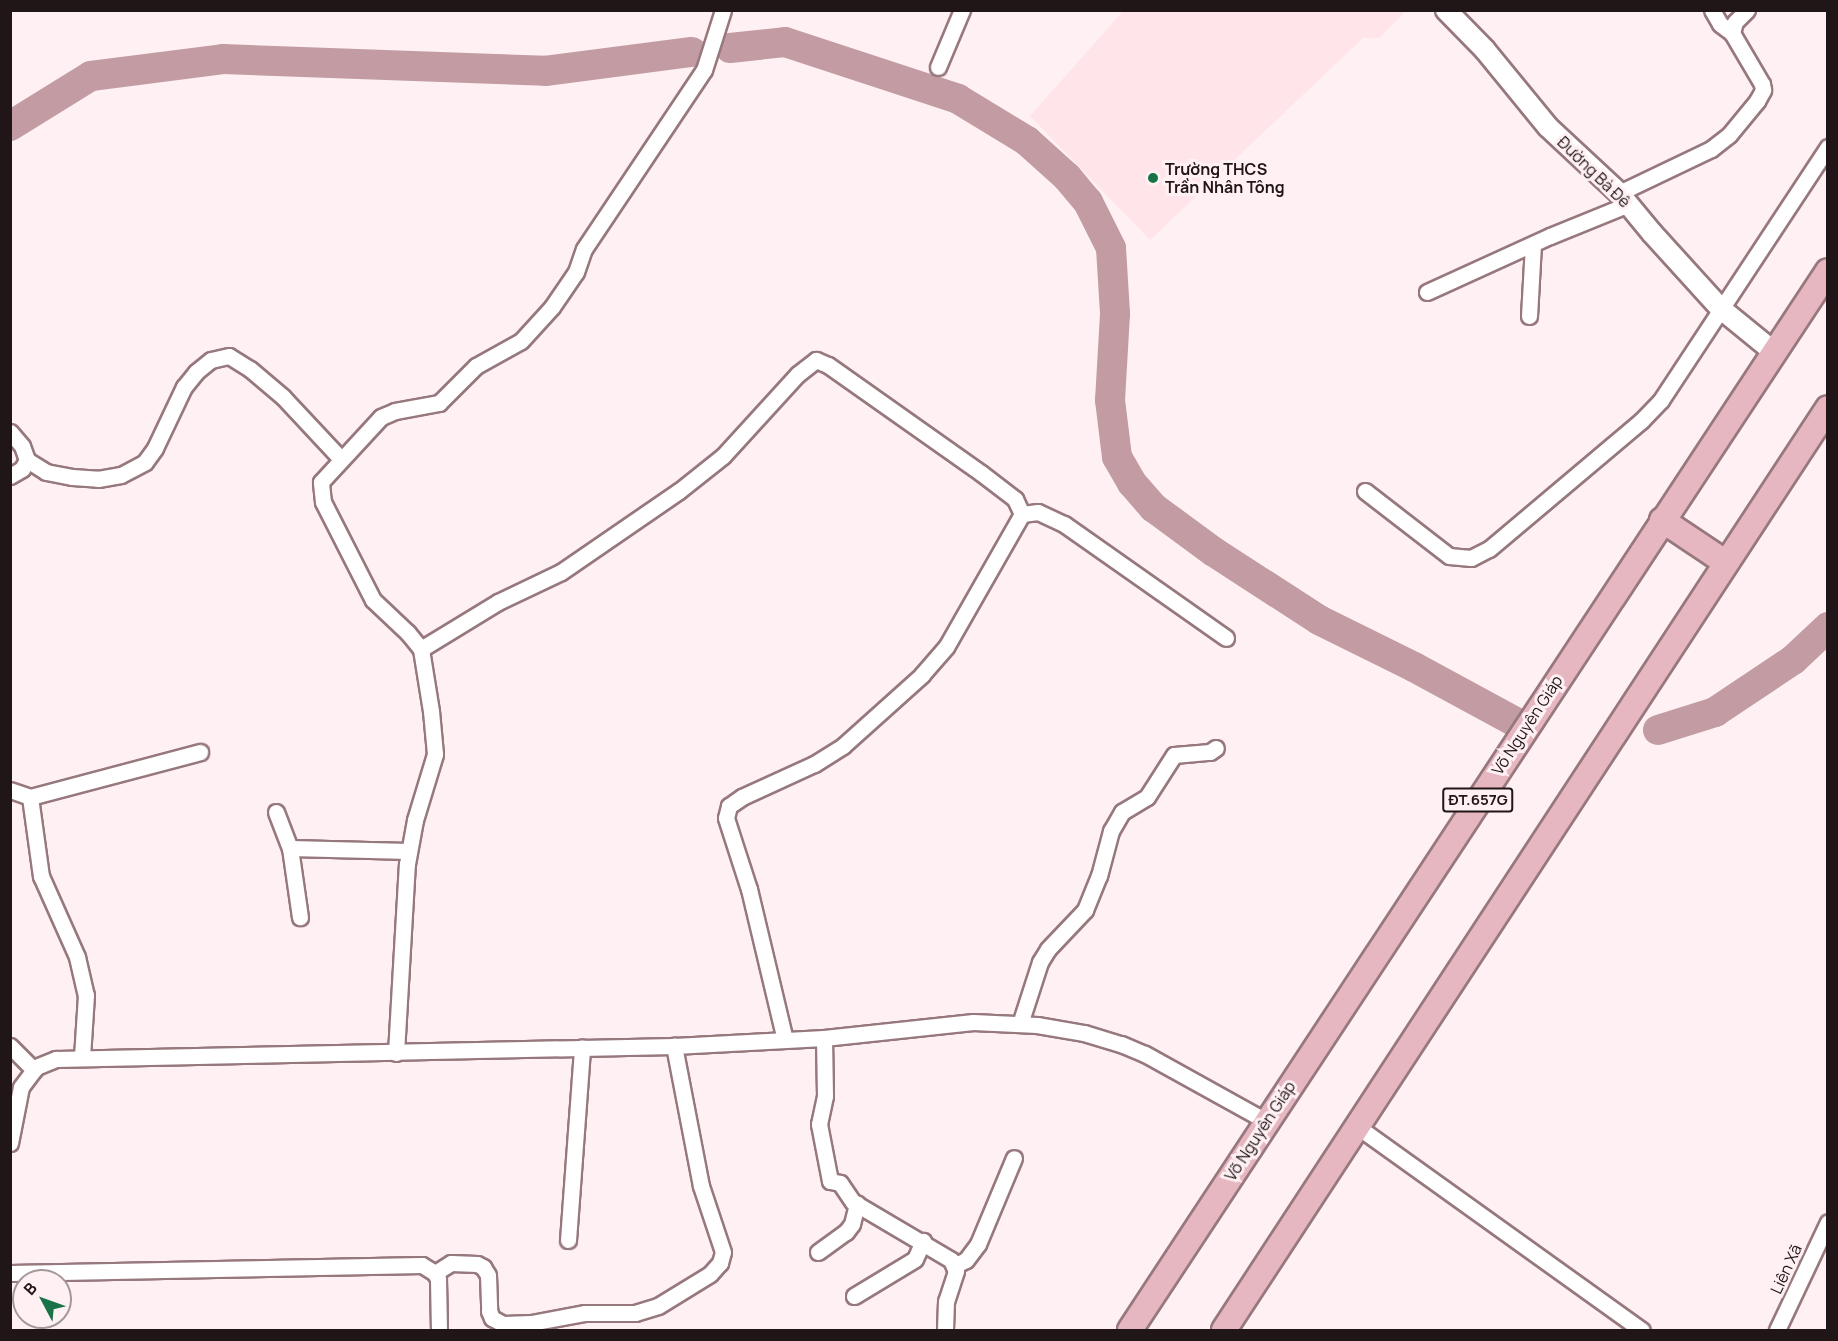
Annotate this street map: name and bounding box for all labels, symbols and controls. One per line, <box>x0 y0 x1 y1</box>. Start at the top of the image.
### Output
street label: Đường Bà Đê <box>1554 132 1634 212</box>
place label: Trường THCS Trần Nhân Tông <box>1165 159 1285 197</box>
marker: Trường THCS Trần Nhân Tông <box>1146 171 1160 185</box>
street label: Võ Nguyên Giáp <box>1488 672 1566 778</box>
road number: ĐT.657G <box>1442 788 1514 812</box>
street label: Võ Nguyên Giáp <box>1221 1078 1299 1184</box>
street label: Liên Xã <box>1766 1241 1806 1297</box>
north arrow <box>12 1269 72 1329</box>
text: B <box>18 1277 42 1300</box>

